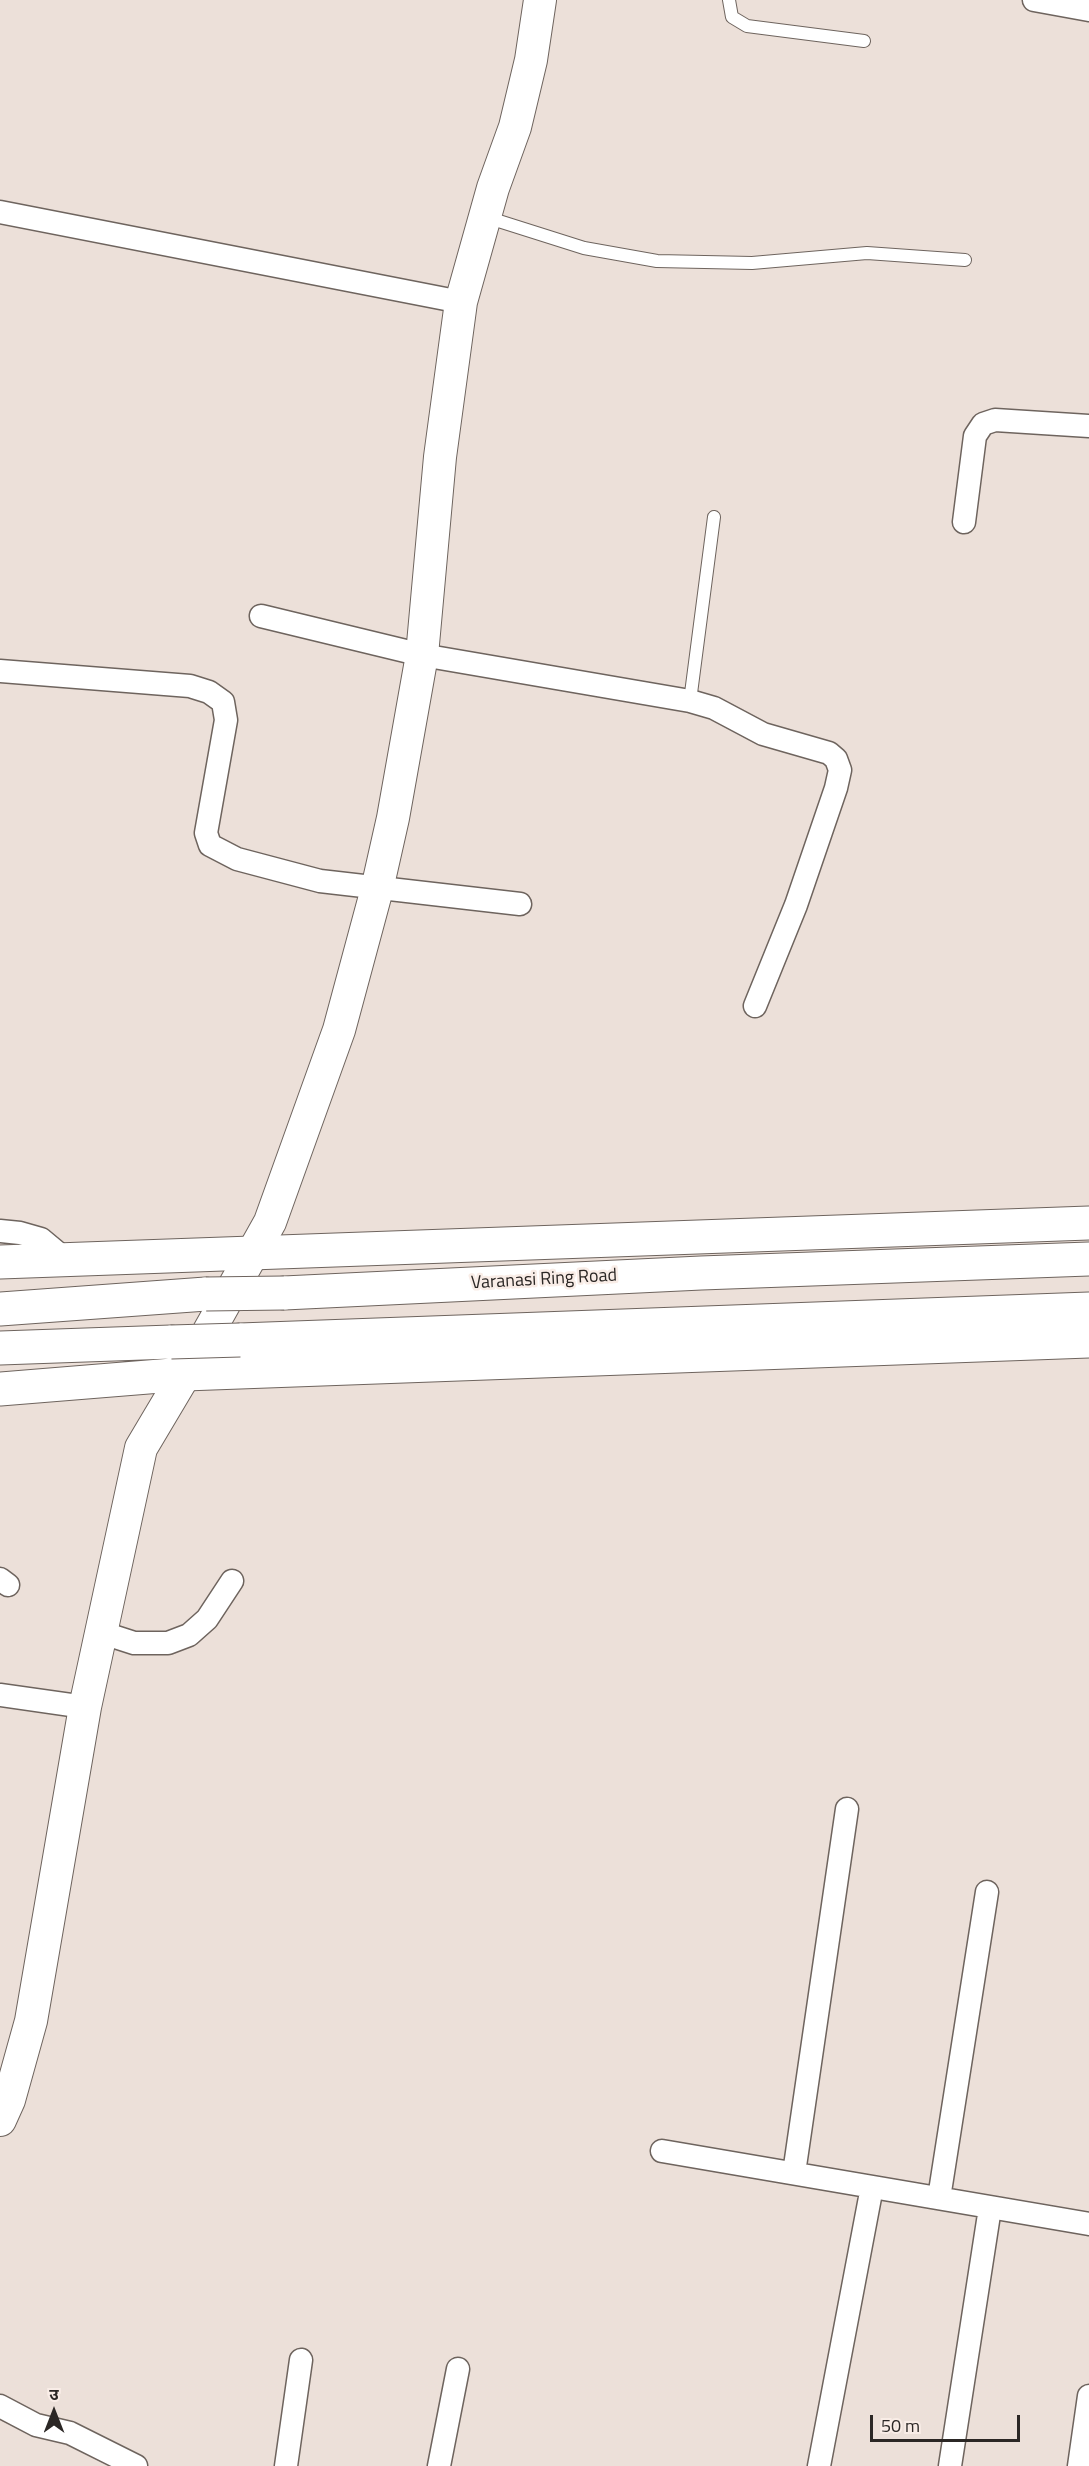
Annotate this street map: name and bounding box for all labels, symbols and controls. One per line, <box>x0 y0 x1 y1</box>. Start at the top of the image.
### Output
street label: Varanasi Ring Road <box>470 1265 618 1295</box>
north arrow <box>24 2382 84 2442</box>
text: उ <box>49 2382 59 2406</box>
scale bar <box>873 2403 1023 2441</box>
text: 50 m <box>881 2412 920 2439</box>

